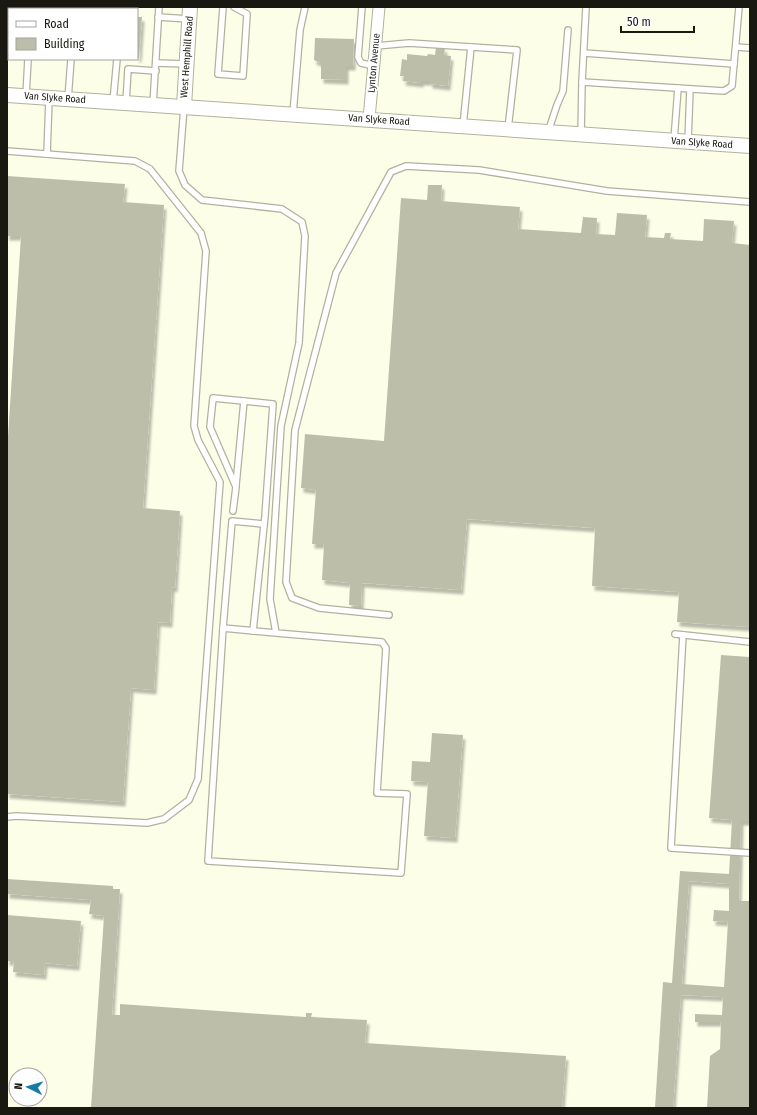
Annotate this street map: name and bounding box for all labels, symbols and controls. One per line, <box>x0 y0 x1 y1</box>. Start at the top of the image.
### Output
legend <box>8 8 138 60</box>
scale bar <box>621 8 694 34</box>
street label: West Hemphill Road <box>178 15 196 99</box>
text: 50 m <box>627 15 651 29</box>
text: Road <box>44 17 69 31</box>
street label: Lynton Avenue <box>365 33 383 93</box>
text: Building <box>44 37 85 51</box>
street label: Van Slyke Road <box>24 90 86 106</box>
street label: Van Slyke Road <box>348 112 410 128</box>
street label: Van Slyke Road <box>671 135 733 151</box>
north arrow <box>8 1067 48 1107</box>
text: N <box>12 1082 25 1090</box>

